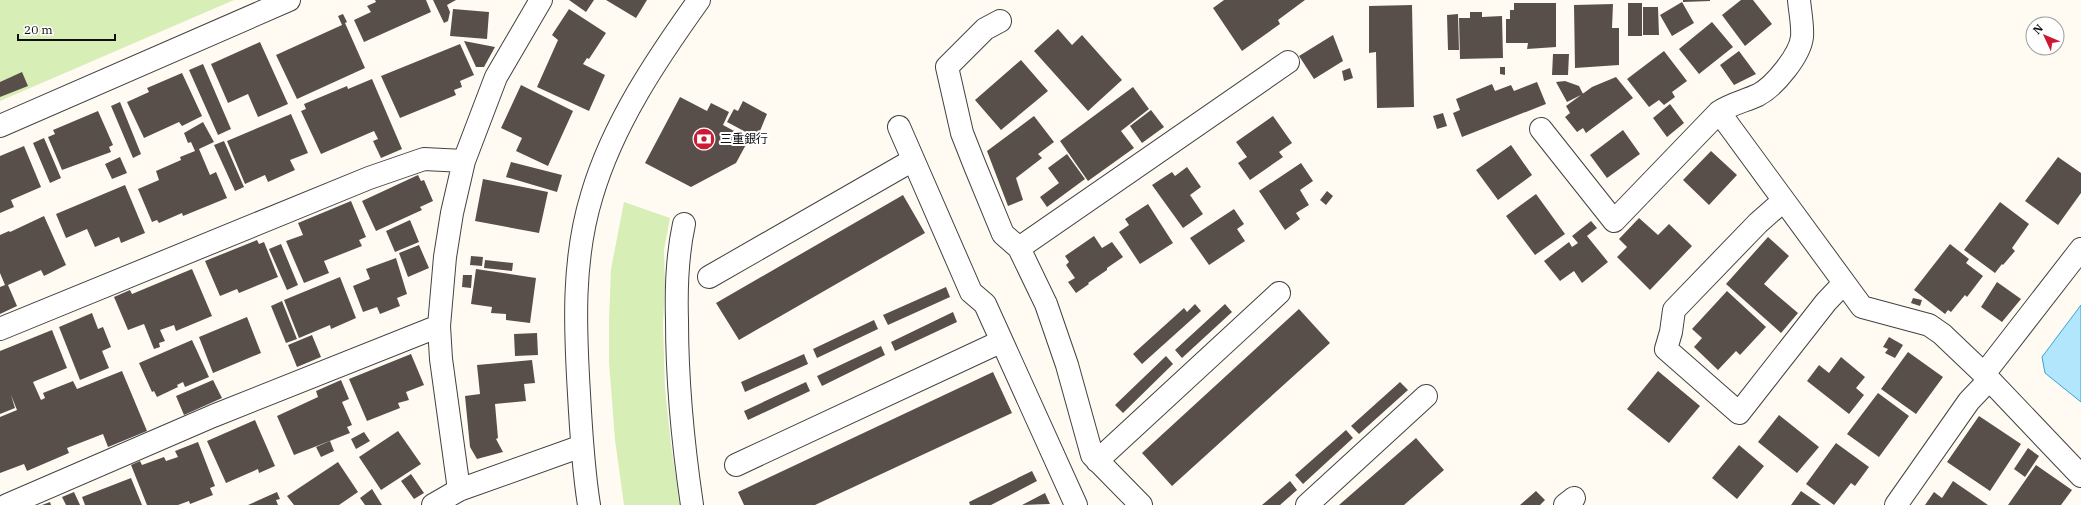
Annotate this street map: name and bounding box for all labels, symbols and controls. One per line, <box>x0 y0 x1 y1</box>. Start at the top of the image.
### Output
scale bar <box>18 16 115 42</box>
north arrow <box>2025 16 2065 56</box>
text: N <box>2030 21 2046 37</box>
text: 20 m <box>24 22 53 37</box>
bank icon: 三重銀行 <box>691 126 717 152</box>
place label: 三重銀行 <box>720 131 768 146</box>

